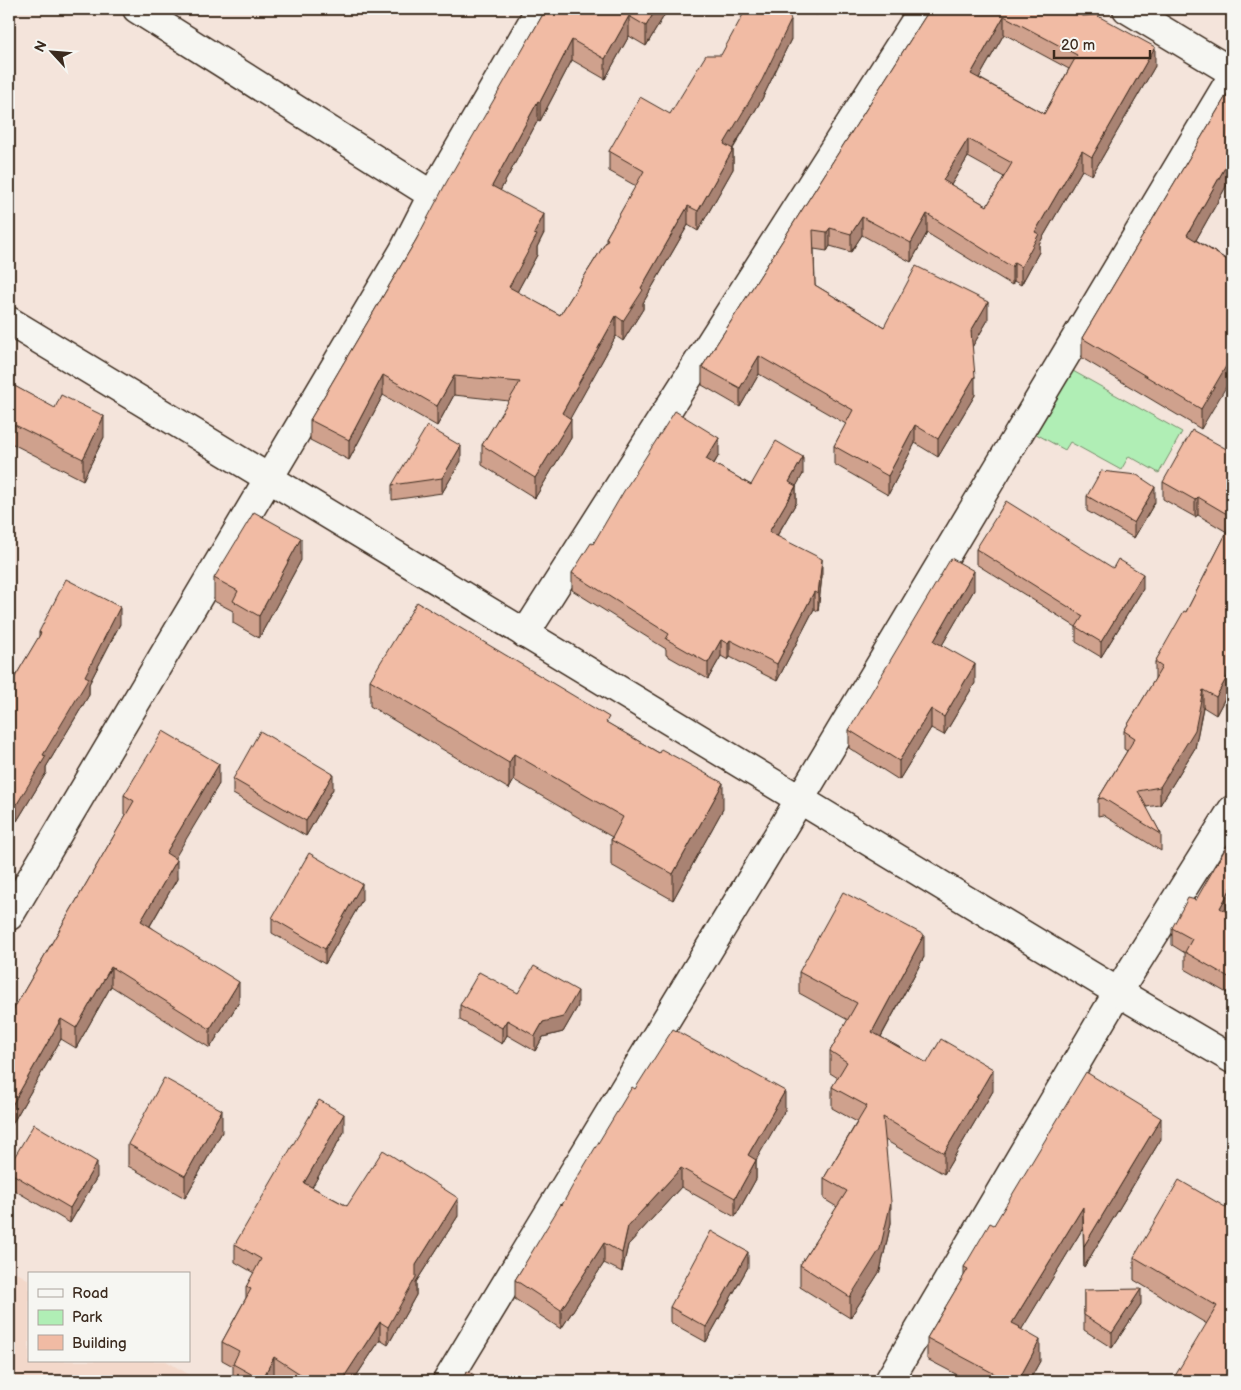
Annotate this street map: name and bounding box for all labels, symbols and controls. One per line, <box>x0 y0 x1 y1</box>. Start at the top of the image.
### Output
north arrow <box>28 28 78 78</box>
scale bar <box>1054 28 1150 60</box>
text: 20 m <box>1061 36 1095 55</box>
text: N <box>31 38 51 55</box>
legend <box>28 1272 190 1362</box>
text: Road <box>72 1284 108 1303</box>
text: Park <box>72 1308 103 1327</box>
text: Building <box>72 1334 127 1353</box>

